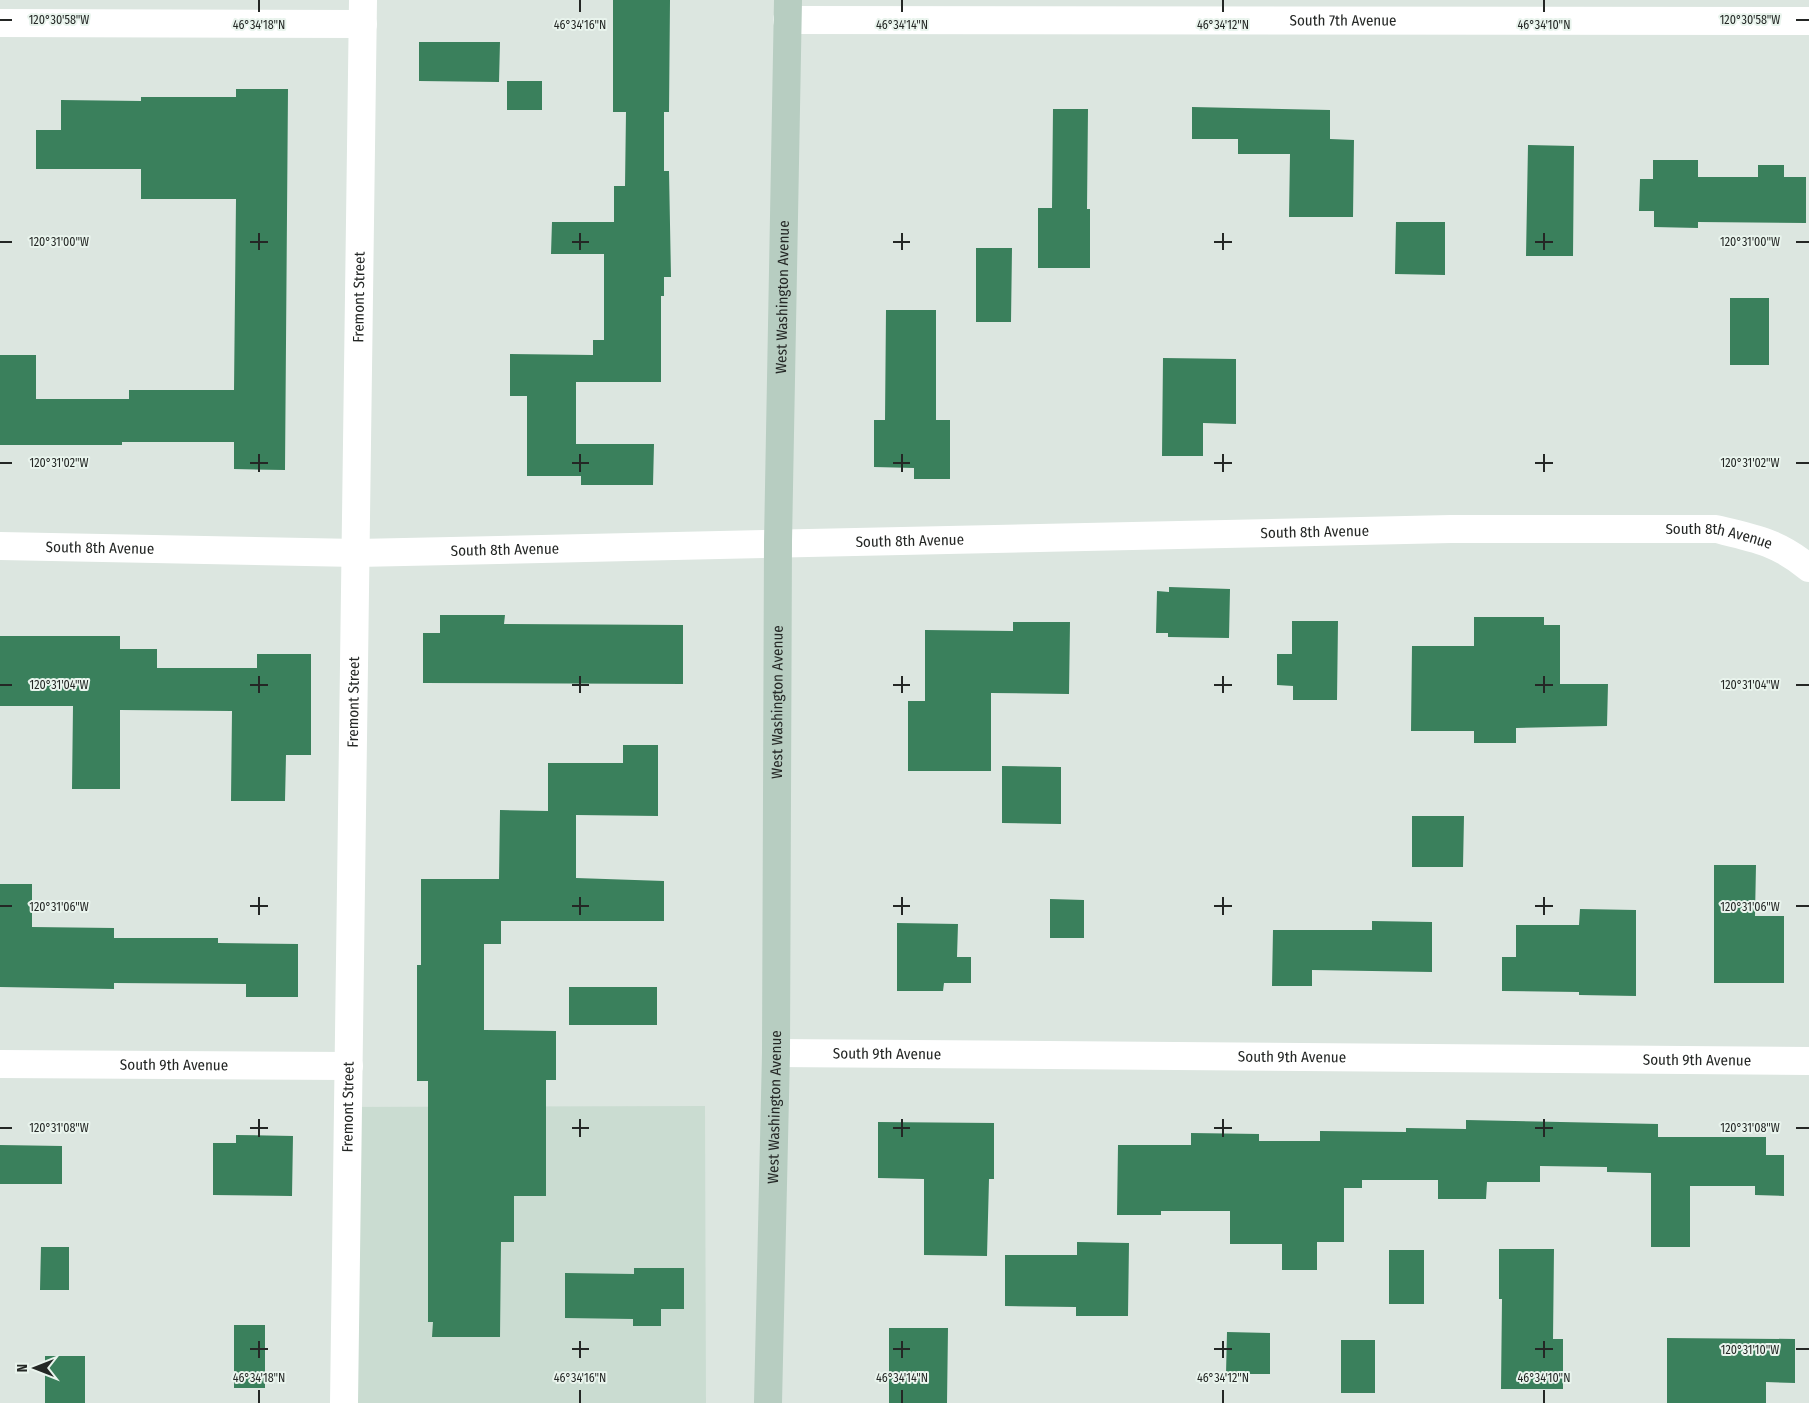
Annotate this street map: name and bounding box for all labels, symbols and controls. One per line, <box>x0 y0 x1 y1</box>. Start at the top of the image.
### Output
street label: South 7th Avenue <box>1289 11 1397 30</box>
text: 120°30'58"W <box>29 13 89 27</box>
text: 120°30'58"W <box>1720 13 1780 27</box>
text: 46°34'18"N <box>233 18 285 32</box>
text: 46°34'16"N <box>554 18 606 32</box>
text: 46°34'14"N <box>876 18 928 32</box>
text: 46°34'12"N <box>1197 18 1249 32</box>
text: 46°34'10"N <box>1518 18 1570 32</box>
street label: West Washington Avenue <box>772 220 793 374</box>
text: 120°31'00"W <box>29 235 89 249</box>
text: 120°31'00"W <box>1720 235 1780 249</box>
street label: Fremont Street <box>349 251 369 343</box>
text: 120°31'02"W <box>30 456 88 470</box>
text: 120°31'02"W <box>1721 456 1779 470</box>
street label: South 8th Avenue <box>1665 520 1775 553</box>
street label: South 8th Avenue <box>1260 522 1369 542</box>
street label: South 8th Avenue <box>855 531 964 551</box>
street label: South 8th Avenue <box>46 538 154 558</box>
street label: South 8th Avenue <box>450 540 559 560</box>
street label: West Washington Avenue <box>768 625 787 779</box>
street label: Fremont Street <box>344 656 363 748</box>
text: 120°31'04"W <box>30 678 88 692</box>
text: 120°31'04"W <box>1721 678 1779 692</box>
text: 120°31'06"W <box>29 900 89 914</box>
text: 120°31'06"W <box>1720 900 1780 914</box>
street label: West Washington Avenue <box>764 1030 785 1184</box>
street label: South 9th Avenue <box>833 1044 941 1063</box>
street label: South 9th Avenue <box>1238 1048 1346 1066</box>
street label: South 9th Avenue <box>1643 1051 1751 1070</box>
street label: South 9th Avenue <box>120 1056 228 1074</box>
street label: Fremont Street <box>338 1061 358 1153</box>
text: 120°31'08"W <box>29 1121 89 1135</box>
text: 120°31'08"W <box>1720 1121 1780 1135</box>
north arrow <box>10 1343 60 1393</box>
text: 120°31'10"W <box>1721 1343 1779 1357</box>
text: N <box>14 1364 31 1372</box>
text: 46°34'18"N <box>233 1371 285 1385</box>
text: 46°34'16"N <box>554 1371 606 1385</box>
text: 46°34'14"N <box>876 1371 928 1385</box>
text: 46°34'12"N <box>1197 1371 1249 1385</box>
text: 46°34'10"N <box>1518 1371 1570 1385</box>

